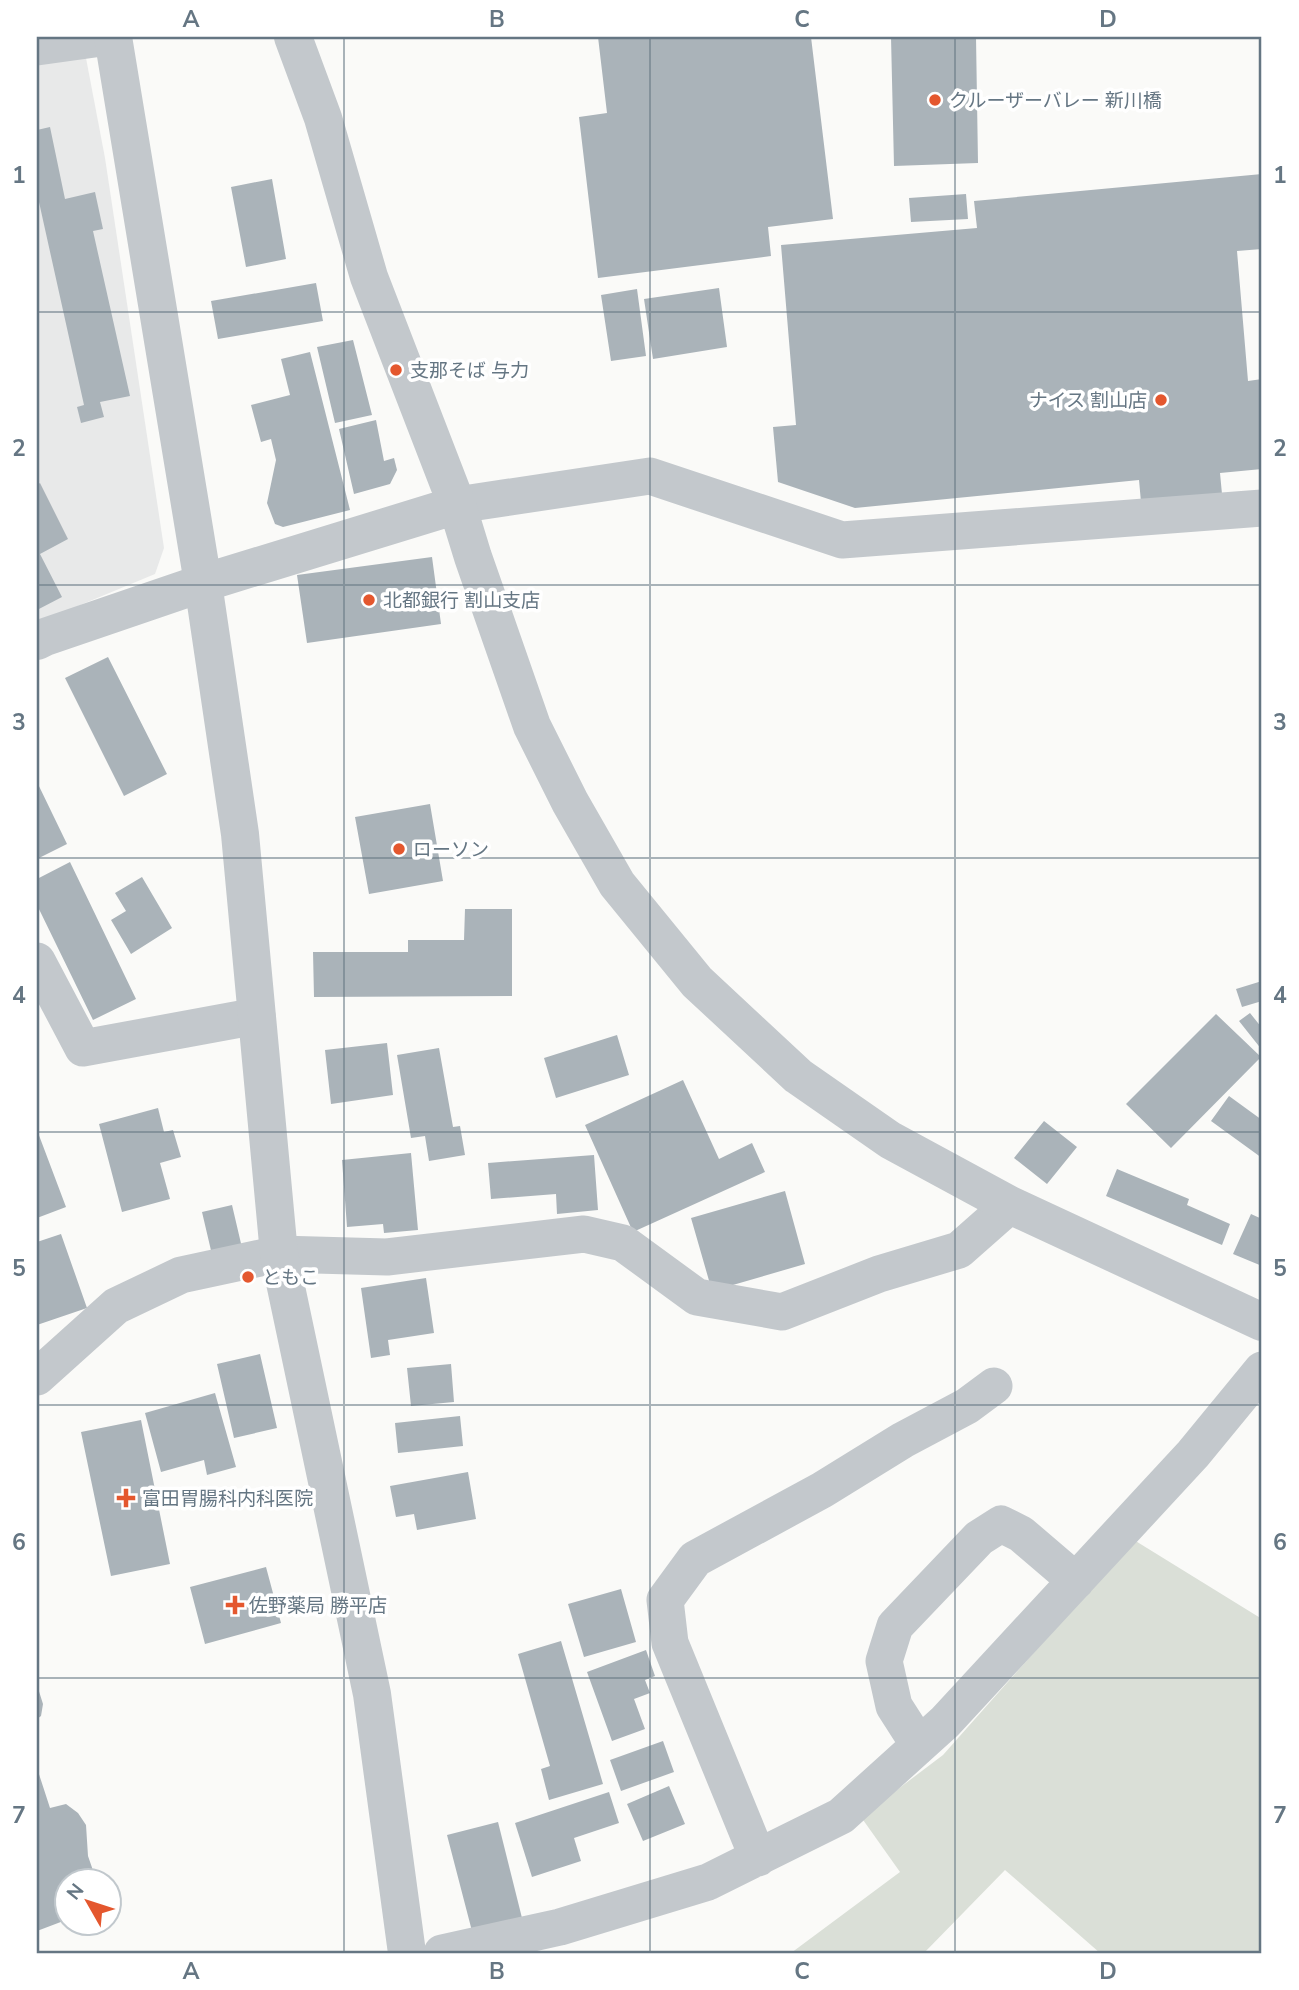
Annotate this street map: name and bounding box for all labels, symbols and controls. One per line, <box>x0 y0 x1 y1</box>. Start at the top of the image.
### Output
text: A <box>182 4 200 35</box>
text: B <box>489 4 505 35</box>
text: C <box>794 4 810 35</box>
text: D <box>1099 4 1117 35</box>
place label: クルーザーバレー 新川橋 <box>949 88 1162 114</box>
marker: クルーザーバレー 新川橋 <box>927 92 943 108</box>
text: 1 <box>12 160 26 191</box>
text: 1 <box>1273 160 1287 191</box>
place label: 支那そば 与力 <box>410 358 529 384</box>
marker: 支那そば 与力 <box>388 362 404 378</box>
place label: ナイス 割山店 <box>1029 388 1147 414</box>
marker: ナイス 割山店 <box>1153 392 1169 408</box>
text: 2 <box>12 433 26 464</box>
text: 2 <box>1273 433 1287 464</box>
place label: 北都銀行 割山支店 <box>383 588 540 614</box>
marker: 北都銀行 割山支店 <box>361 592 377 608</box>
text: 3 <box>12 707 26 738</box>
text: 3 <box>1273 707 1287 738</box>
place label: ローソン <box>413 837 489 863</box>
marker: ローソン <box>391 841 407 857</box>
text: 4 <box>12 980 26 1011</box>
text: 4 <box>1273 980 1287 1011</box>
text: 5 <box>12 1253 26 1284</box>
text: 5 <box>1273 1253 1287 1284</box>
place label: ともこ <box>262 1265 319 1291</box>
marker: ともこ <box>240 1269 256 1285</box>
place label: 富田胃腸科内科医院 <box>142 1486 313 1512</box>
marker: 富田胃腸科内科医院 <box>116 1488 136 1508</box>
text: 6 <box>12 1527 26 1558</box>
text: 6 <box>1273 1527 1287 1558</box>
place label: 佐野薬局 勝平店 <box>249 1593 387 1619</box>
marker: 佐野薬局 勝平店 <box>227 1597 243 1613</box>
text: 7 <box>12 1800 26 1831</box>
text: 7 <box>1273 1800 1287 1831</box>
north arrow <box>52 1868 122 1938</box>
text: N <box>61 1878 90 1906</box>
text: A <box>182 1956 200 1987</box>
text: B <box>489 1956 505 1987</box>
text: C <box>794 1956 810 1987</box>
text: D <box>1099 1956 1117 1987</box>

